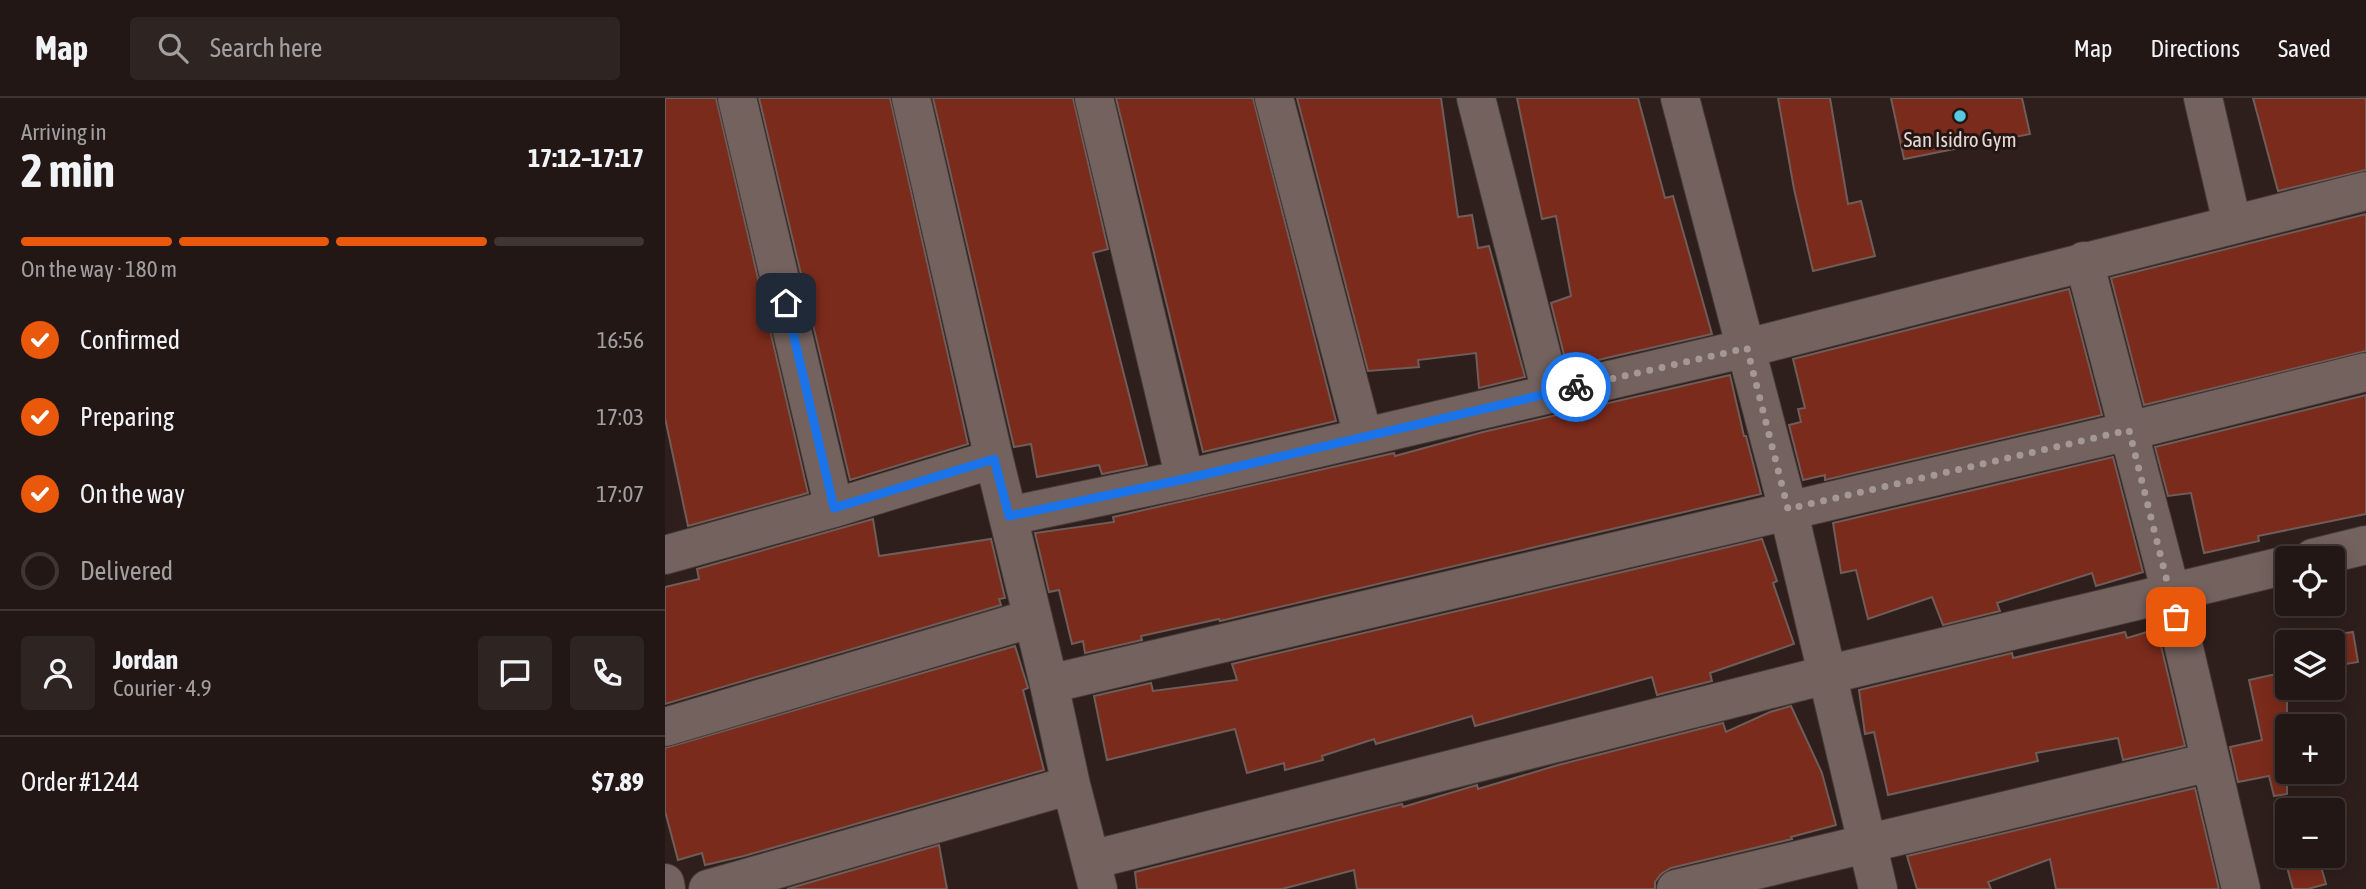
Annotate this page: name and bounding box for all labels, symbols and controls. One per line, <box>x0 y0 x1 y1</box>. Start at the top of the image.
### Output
search box <box>130 17 620 80</box>
text: Map <box>35 29 88 67</box>
icon: search <box>154 29 192 67</box>
text: Search here <box>210 33 322 63</box>
text: Map <box>2074 35 2112 62</box>
text: Directions <box>2150 35 2240 62</box>
text: Saved <box>2278 35 2331 62</box>
marker: San Isidro Gym <box>1952 108 1968 124</box>
text: Arriving in <box>21 119 107 145</box>
place label: San Isidro Gym <box>1903 127 2017 151</box>
text: 17:12–17:17 <box>528 143 644 173</box>
text: 2 min <box>21 144 115 197</box>
text: On the way · 180 m <box>21 256 177 282</box>
pin <box>756 273 816 333</box>
icon: home <box>767 284 805 322</box>
icon: check <box>21 321 59 359</box>
text: Confirmed <box>80 325 180 355</box>
text: 16:56 <box>597 327 644 353</box>
courier <box>1541 352 1611 422</box>
icon: bike <box>1557 368 1595 406</box>
icon: check <box>21 398 59 436</box>
text: Preparing <box>80 402 174 432</box>
text: 17:03 <box>596 404 644 430</box>
icon: check <box>21 475 59 513</box>
text: On the way <box>80 479 185 509</box>
text: 17:07 <box>596 481 644 507</box>
map controls <box>2275 546 2345 868</box>
button: locate <box>2275 546 2345 616</box>
text: Delivered <box>80 556 173 586</box>
pin <box>2146 587 2206 647</box>
icon: bag <box>2157 598 2195 636</box>
button: layers <box>2275 630 2345 700</box>
button: person <box>21 636 95 710</box>
button: chat <box>478 636 552 710</box>
button: phone <box>570 636 644 710</box>
text: Jordan <box>113 645 178 675</box>
text: Courier · 4.9 <box>113 675 212 701</box>
button: + <box>2275 714 2345 784</box>
text: Order #1244 <box>21 767 140 797</box>
text: $7.89 <box>592 767 644 797</box>
button: − <box>2275 798 2345 868</box>

